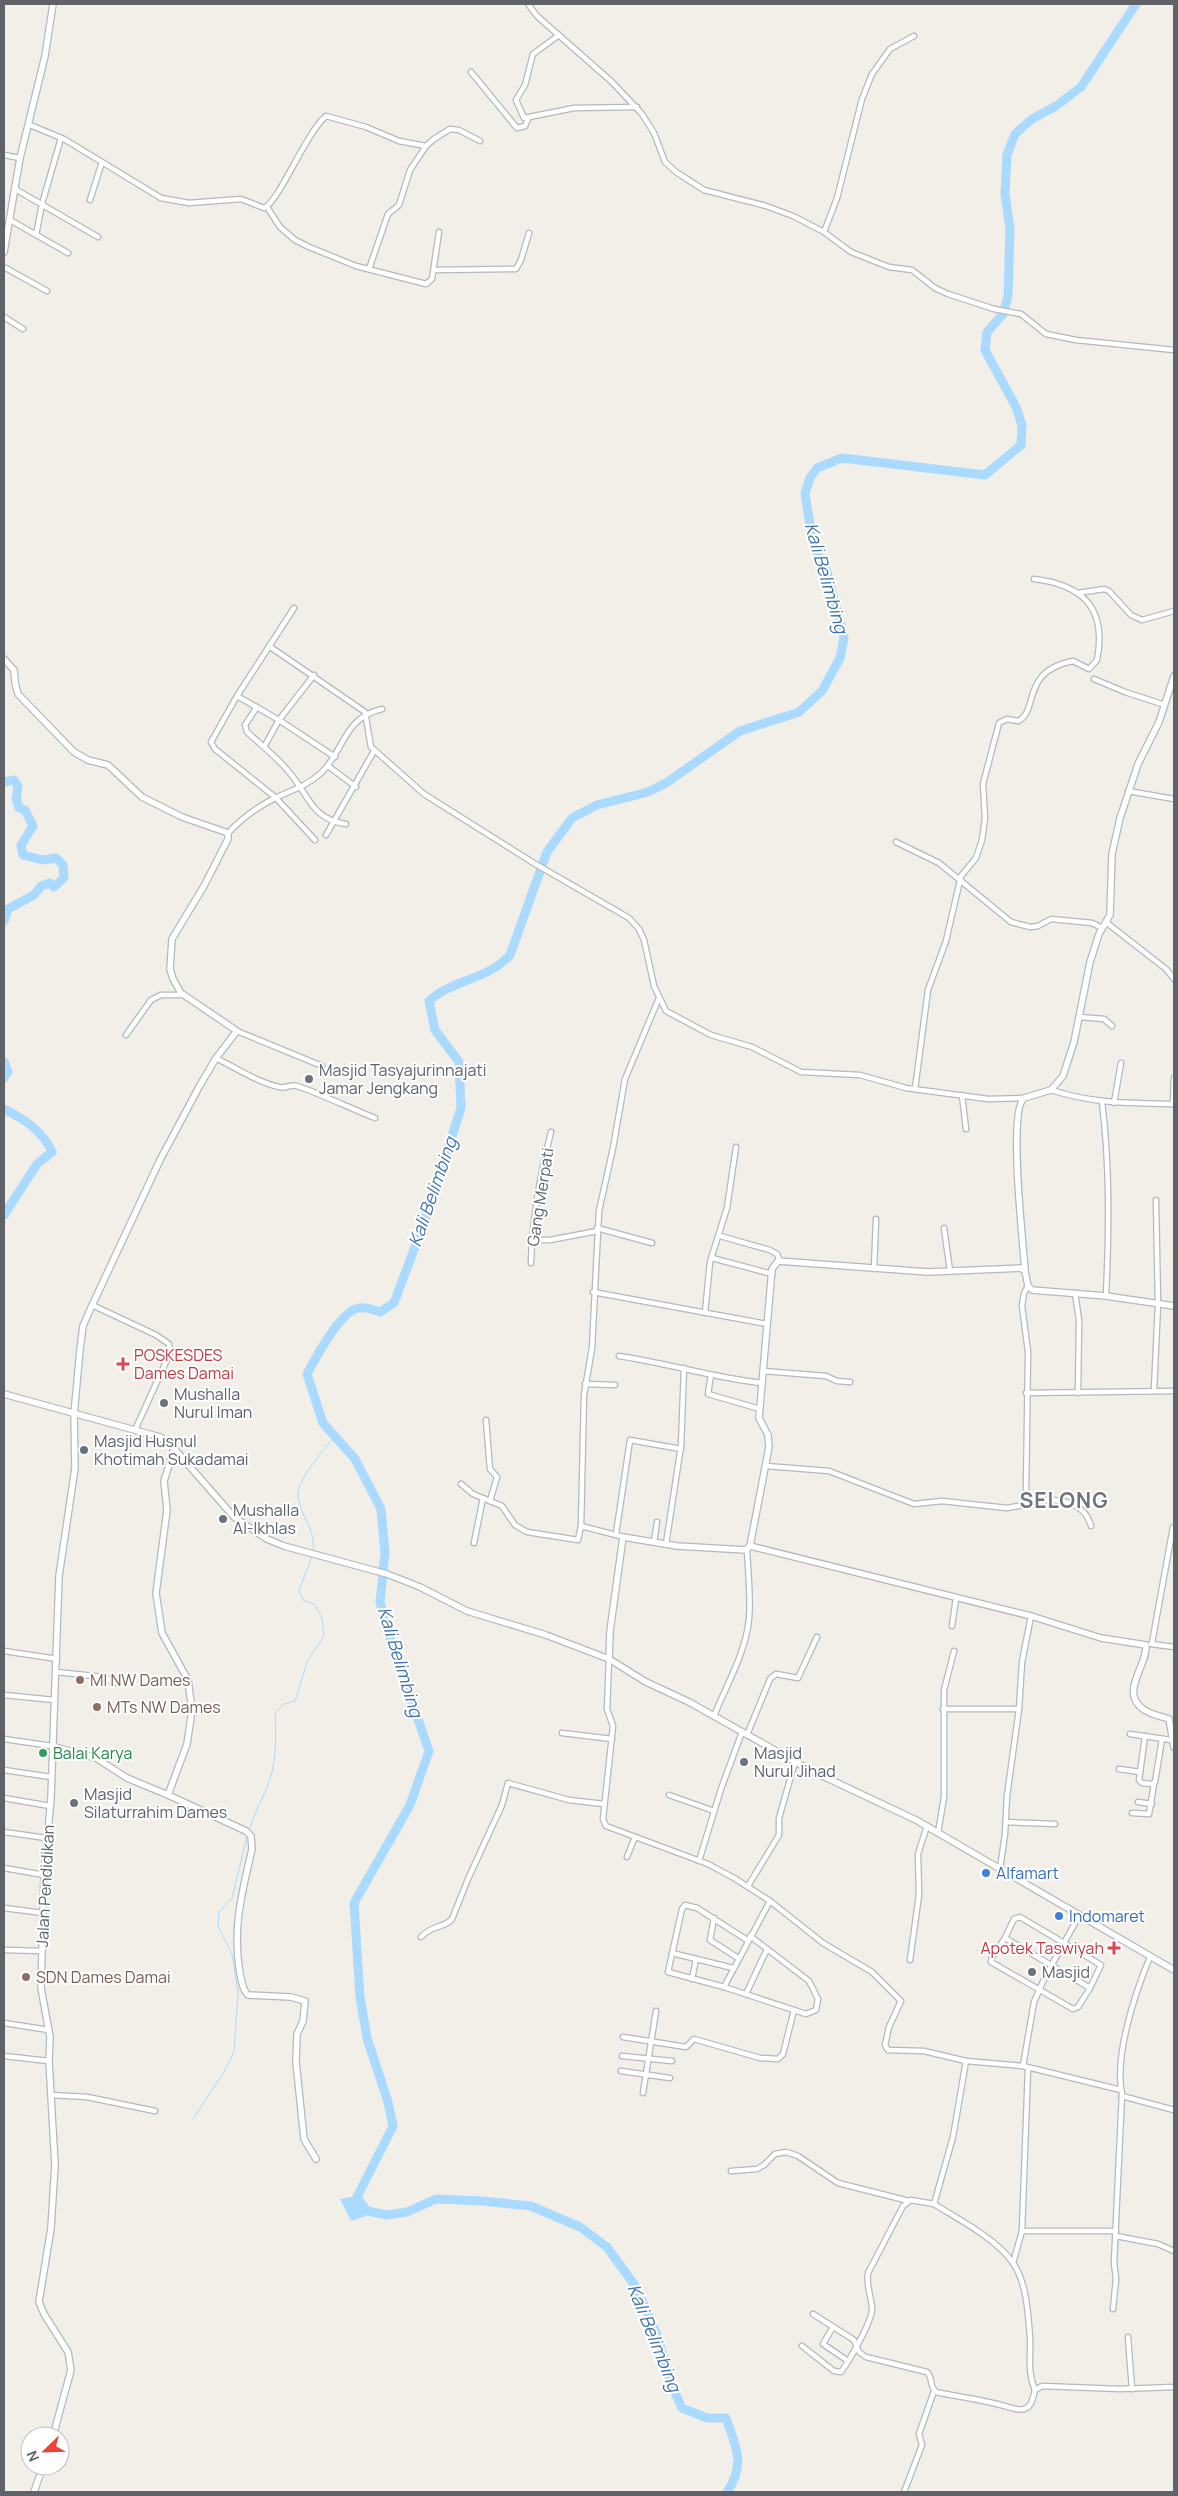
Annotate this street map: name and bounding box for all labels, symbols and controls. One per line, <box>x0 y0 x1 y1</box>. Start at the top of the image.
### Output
water label: Kali Belimbing <box>800 520 855 637</box>
place label: Masjid Tasyajurinnajati Jamar Jengkang <box>319 1059 487 1099</box>
marker: Masjid Tasyajurinnajati Jamar Jengkang <box>303 1073 315 1085</box>
water label: Kali Belimbing <box>402 1133 462 1250</box>
street label: Gang Merpati <box>521 1146 559 1248</box>
place label: POSKESDES Dames Damai <box>134 1344 234 1384</box>
marker: POSKESDES Dames Damai <box>116 1357 130 1371</box>
place label: Mushalla Nurul Iman <box>174 1383 252 1423</box>
marker: Mushalla Nurul Iman <box>158 1397 170 1409</box>
place label: Masjid Husnul Khotimah Sukadamai <box>94 1430 249 1470</box>
marker: Masjid Husnul Khotimah Sukadamai <box>78 1444 90 1456</box>
district label: SELONG <box>1019 1486 1109 1514</box>
place label: Mushalla Al-Ikhlas <box>233 1499 299 1539</box>
marker: Mushalla Al-Ikhlas <box>217 1513 229 1525</box>
water label: Kali Belimbing <box>373 1604 430 1721</box>
place label: MI NW Dames <box>90 1669 190 1691</box>
marker: MI NW Dames <box>74 1674 86 1686</box>
place label: MTs NW Dames <box>107 1696 221 1718</box>
marker: MTs NW Dames <box>91 1701 103 1713</box>
place label: Balai Karya <box>53 1742 132 1764</box>
place label: Masjid Nurul Jihad <box>754 1742 836 1782</box>
marker: Balai Karya <box>37 1747 49 1759</box>
marker: Masjid Nurul Jihad <box>738 1756 750 1768</box>
place label: Masjid Silaturrahim Dames <box>84 1783 227 1823</box>
marker: Masjid Silaturrahim Dames <box>68 1797 80 1809</box>
street label: Jalan Pendidikan <box>31 1824 59 1948</box>
place label: Alfamart <box>996 1862 1059 1884</box>
marker: Alfamart <box>980 1867 992 1879</box>
place label: Indomaret <box>1069 1905 1145 1927</box>
marker: Indomaret <box>1053 1910 1065 1922</box>
place label: Apotek Taswiyah <box>980 1937 1104 1959</box>
marker: Apotek Taswiyah <box>1108 1942 1120 1954</box>
place label: Masjid <box>1042 1961 1090 1983</box>
place label: SDN Dames Damai <box>36 1966 171 1988</box>
marker: Masjid <box>1026 1966 1038 1978</box>
marker: SDN Dames Damai <box>20 1971 32 1983</box>
water label: Kali Belimbing <box>622 2280 688 2396</box>
north arrow <box>20 2426 70 2476</box>
text: N <box>22 2448 43 2465</box>

